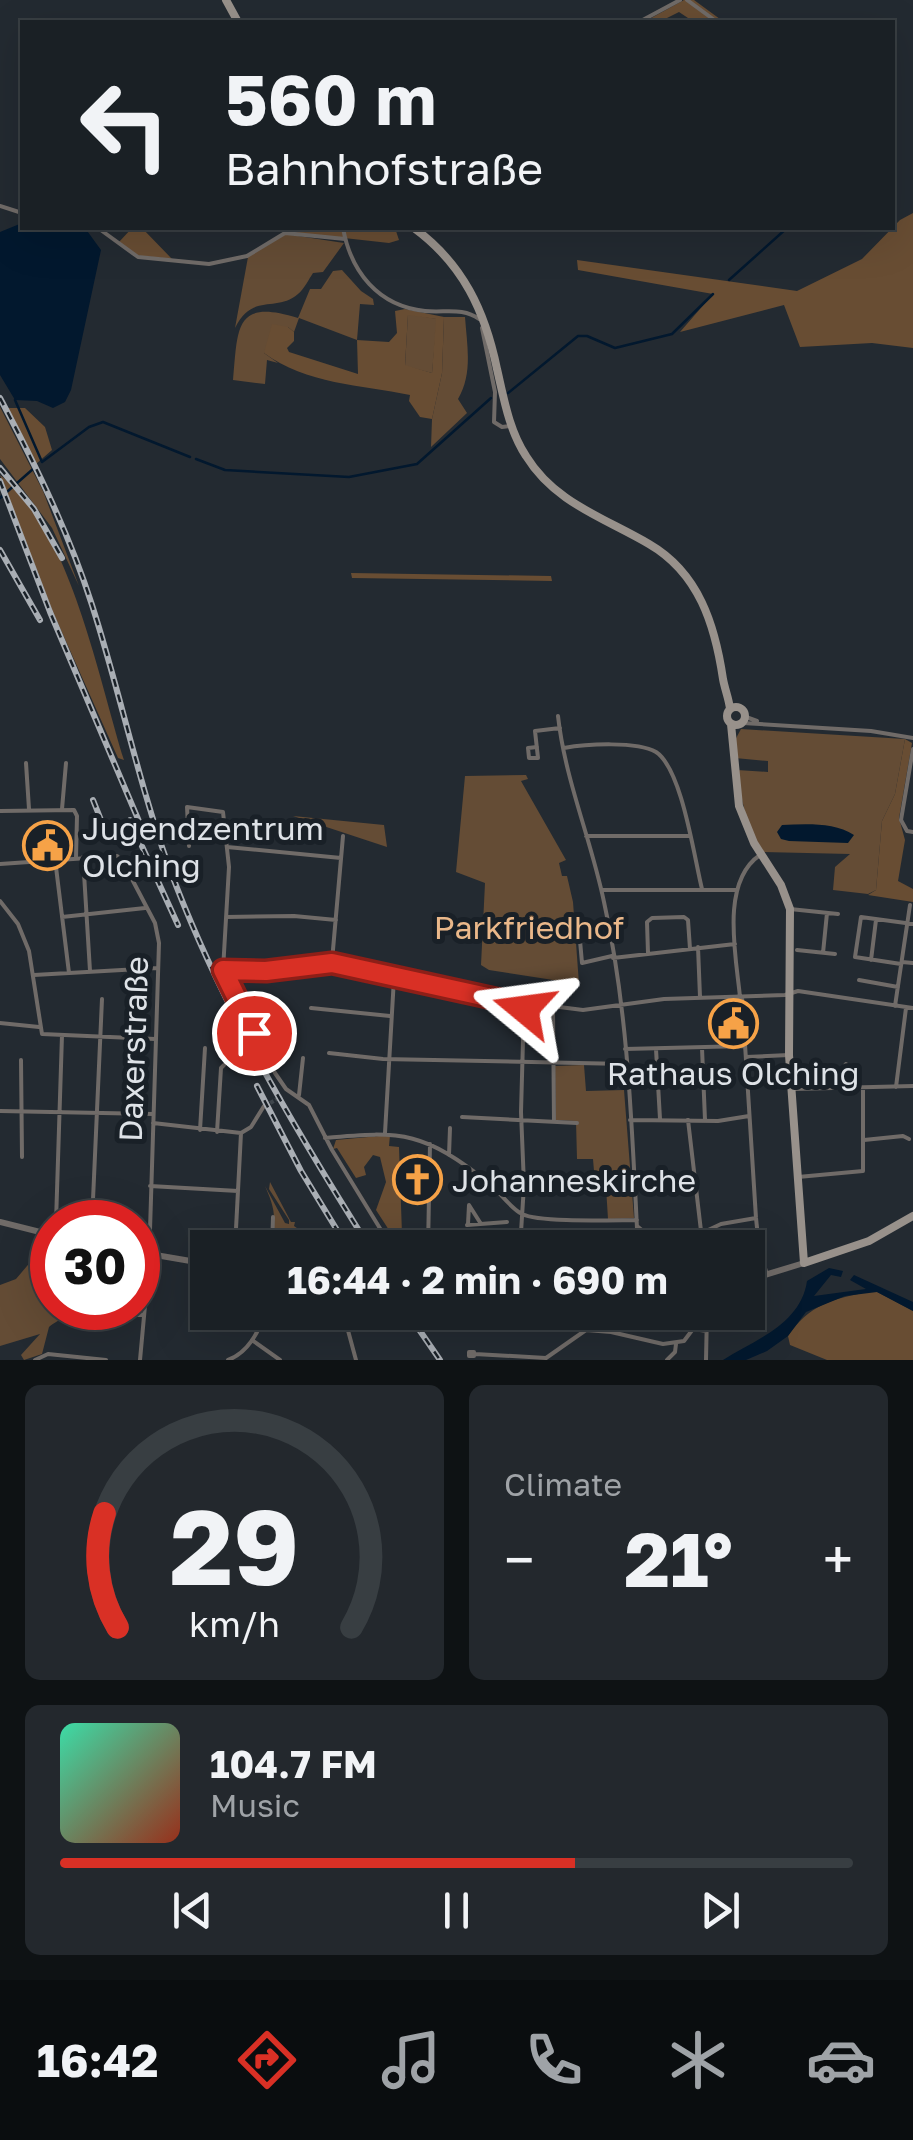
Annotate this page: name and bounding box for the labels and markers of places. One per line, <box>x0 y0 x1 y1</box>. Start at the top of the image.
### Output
place label: Jugendzentrum Olching <box>82 809 324 884</box>
public building icon: Jugendzentrum Olching <box>21 820 73 872</box>
pin <box>212 991 297 1076</box>
public building icon: Rathaus Olching <box>707 997 759 1049</box>
place label: Rathaus Olching <box>607 1054 859 1092</box>
church icon: Johanneskirche <box>391 1154 443 1206</box>
place label: Johanneskirche <box>452 1161 696 1199</box>

